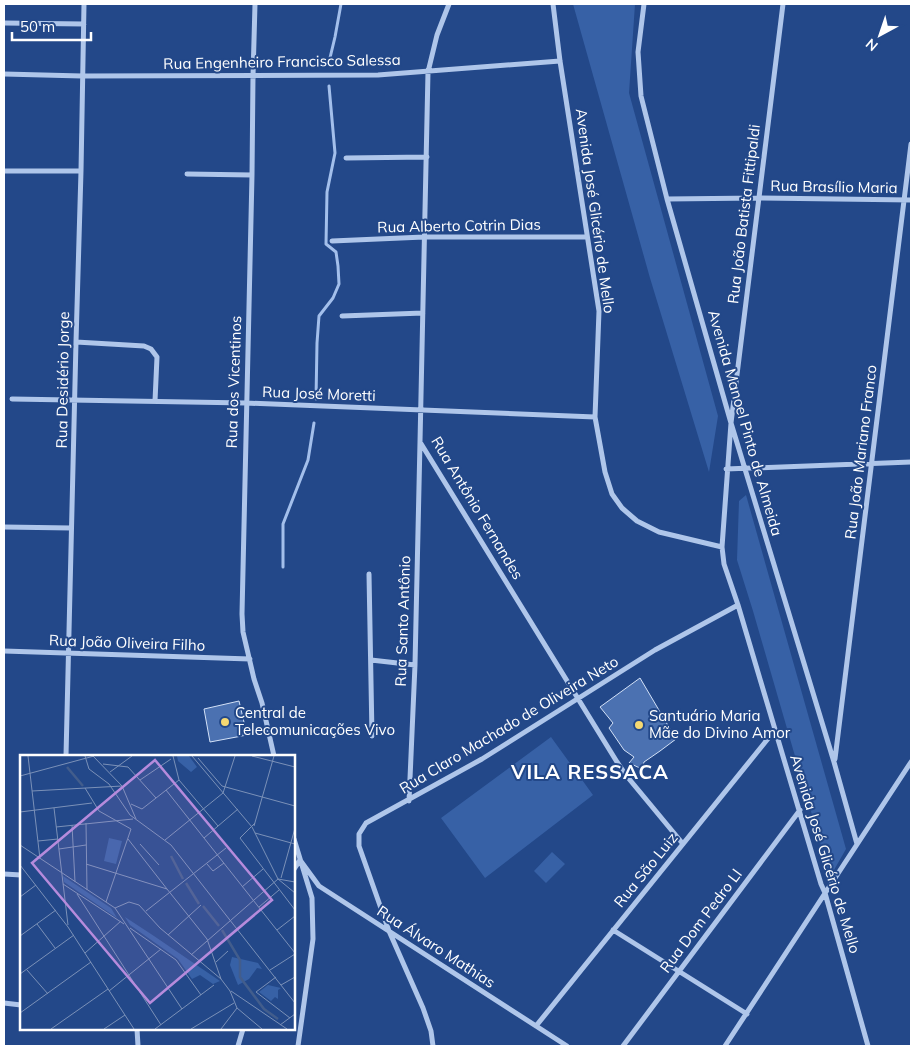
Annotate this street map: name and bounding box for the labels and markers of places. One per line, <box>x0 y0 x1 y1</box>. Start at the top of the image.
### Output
place label: Central de Telecomunicações Vivo <box>235 703 395 739</box>
place label: Santuário Maria Mãe do Divino Amor <box>649 706 791 742</box>
marker: Central de Telecomunicações Vivo <box>219 716 231 728</box>
marker: Santuário Maria Mãe do Divino Amor <box>633 719 645 731</box>

